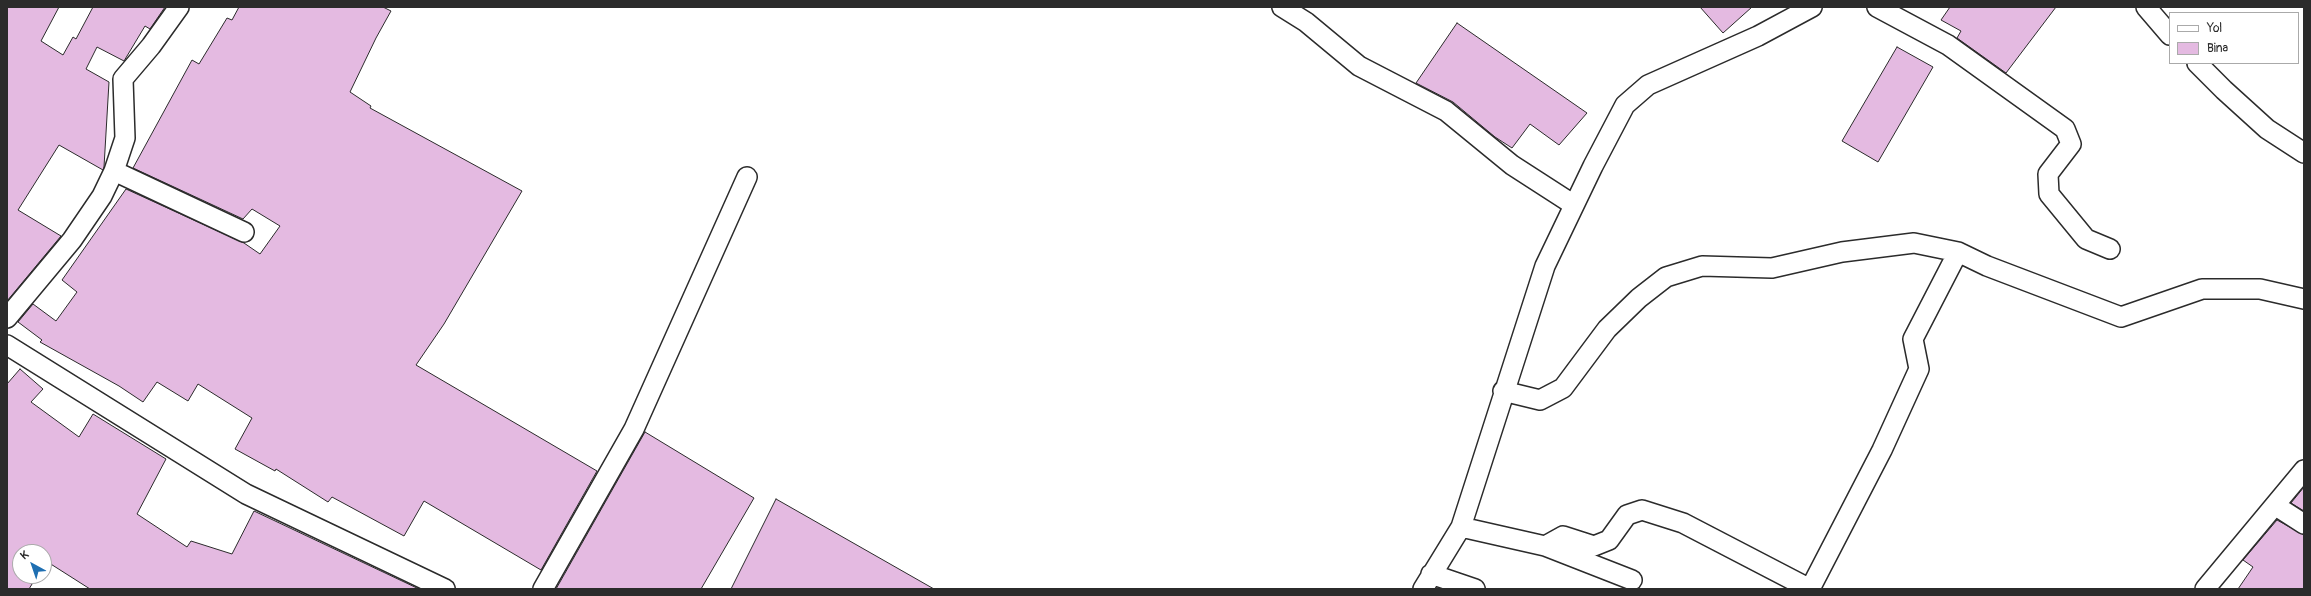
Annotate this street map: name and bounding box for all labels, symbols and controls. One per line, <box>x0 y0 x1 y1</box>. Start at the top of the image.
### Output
legend <box>2169 12 2299 64</box>
text: Yol <box>2207 21 2222 36</box>
text: Bina <box>2207 41 2228 56</box>
north arrow <box>12 544 52 584</box>
text: K <box>18 548 31 562</box>

